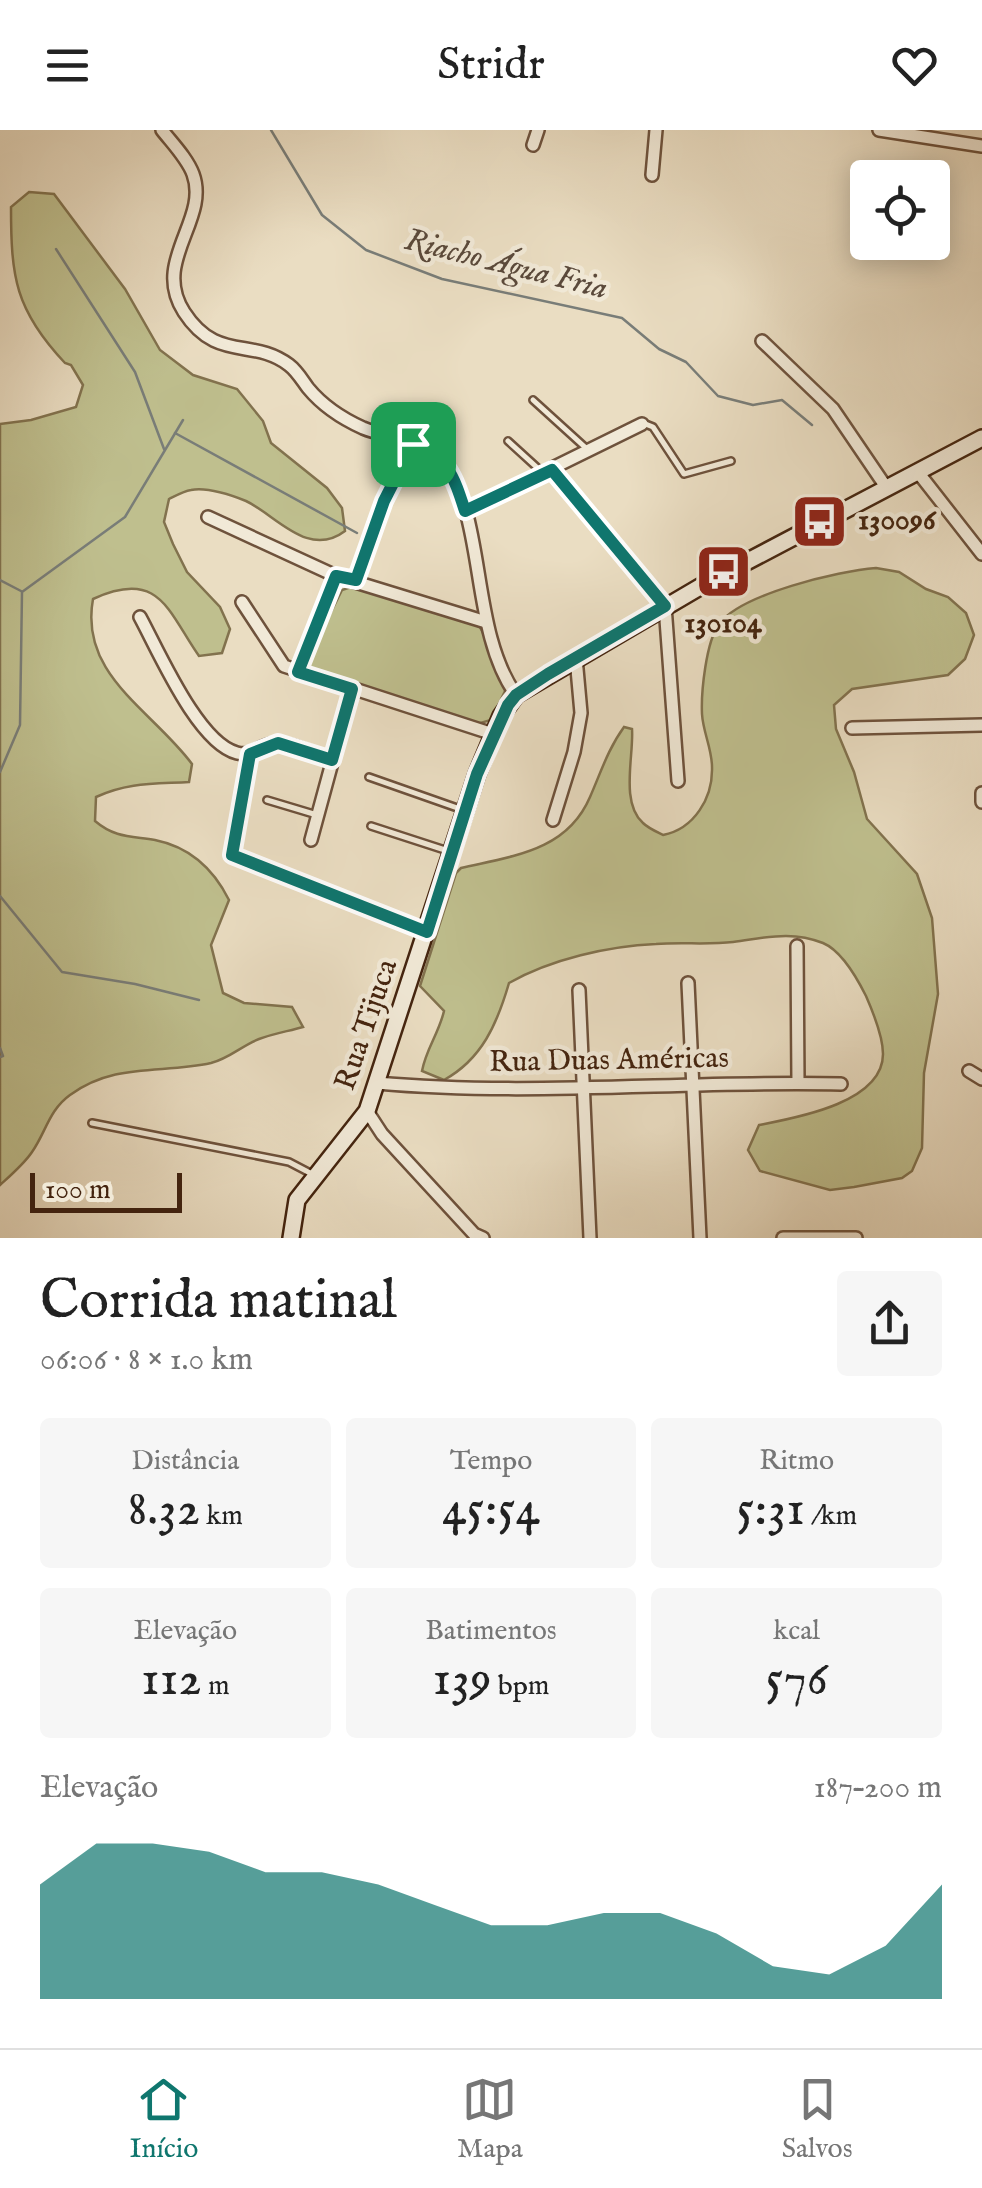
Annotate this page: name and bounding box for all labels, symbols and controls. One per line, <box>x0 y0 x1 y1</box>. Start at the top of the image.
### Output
text: Stridr <box>437 37 545 94</box>
icon: menu <box>40 38 95 93</box>
icon: heart <box>887 38 942 93</box>
map controls <box>850 160 950 260</box>
button: locate <box>850 160 950 260</box>
water label: Riacho Água Fria <box>400 219 612 310</box>
pin <box>371 402 456 487</box>
icon: arrive <box>386 417 441 472</box>
bus stop icon: 130096 <box>789 491 849 551</box>
place label: 130096 <box>858 502 937 540</box>
bus stop icon: 130104 <box>693 541 753 601</box>
place label: 130104 <box>684 605 762 643</box>
street label: Rua Tijuca <box>327 954 407 1095</box>
street label: Rua Duas Américas <box>489 1040 729 1082</box>
scale bar <box>30 1168 182 1212</box>
text: 100 m <box>45 1173 111 1208</box>
text: Corrida matinal <box>40 1267 397 1337</box>
button: share <box>837 1271 942 1376</box>
text: 06:06 · 8 × 1.0 km <box>40 1340 253 1381</box>
text: Distância <box>131 1444 239 1479</box>
text: Tempo <box>450 1444 532 1479</box>
text: Ritmo <box>759 1444 834 1479</box>
text: 8.32 <box>128 1479 200 1542</box>
text: 45:54 <box>442 1479 540 1542</box>
text: 5:31 <box>736 1479 805 1542</box>
text: km <box>200 1499 243 1534</box>
text: /km <box>805 1499 857 1534</box>
text: Elevação <box>134 1614 237 1649</box>
text: Batimentos <box>425 1614 557 1649</box>
text: kcal <box>773 1614 820 1649</box>
text: 112 <box>141 1649 202 1712</box>
text: 139 <box>433 1649 492 1712</box>
text: 576 <box>765 1649 828 1712</box>
text: m <box>202 1669 230 1704</box>
text: bpm <box>492 1669 549 1704</box>
text: Elevação <box>40 1768 158 1809</box>
text: 187–200 m <box>814 1768 942 1809</box>
tab: Início <box>129 2072 198 2167</box>
tab: Mapa <box>457 2072 523 2167</box>
tab: Salvos <box>782 2072 853 2167</box>

